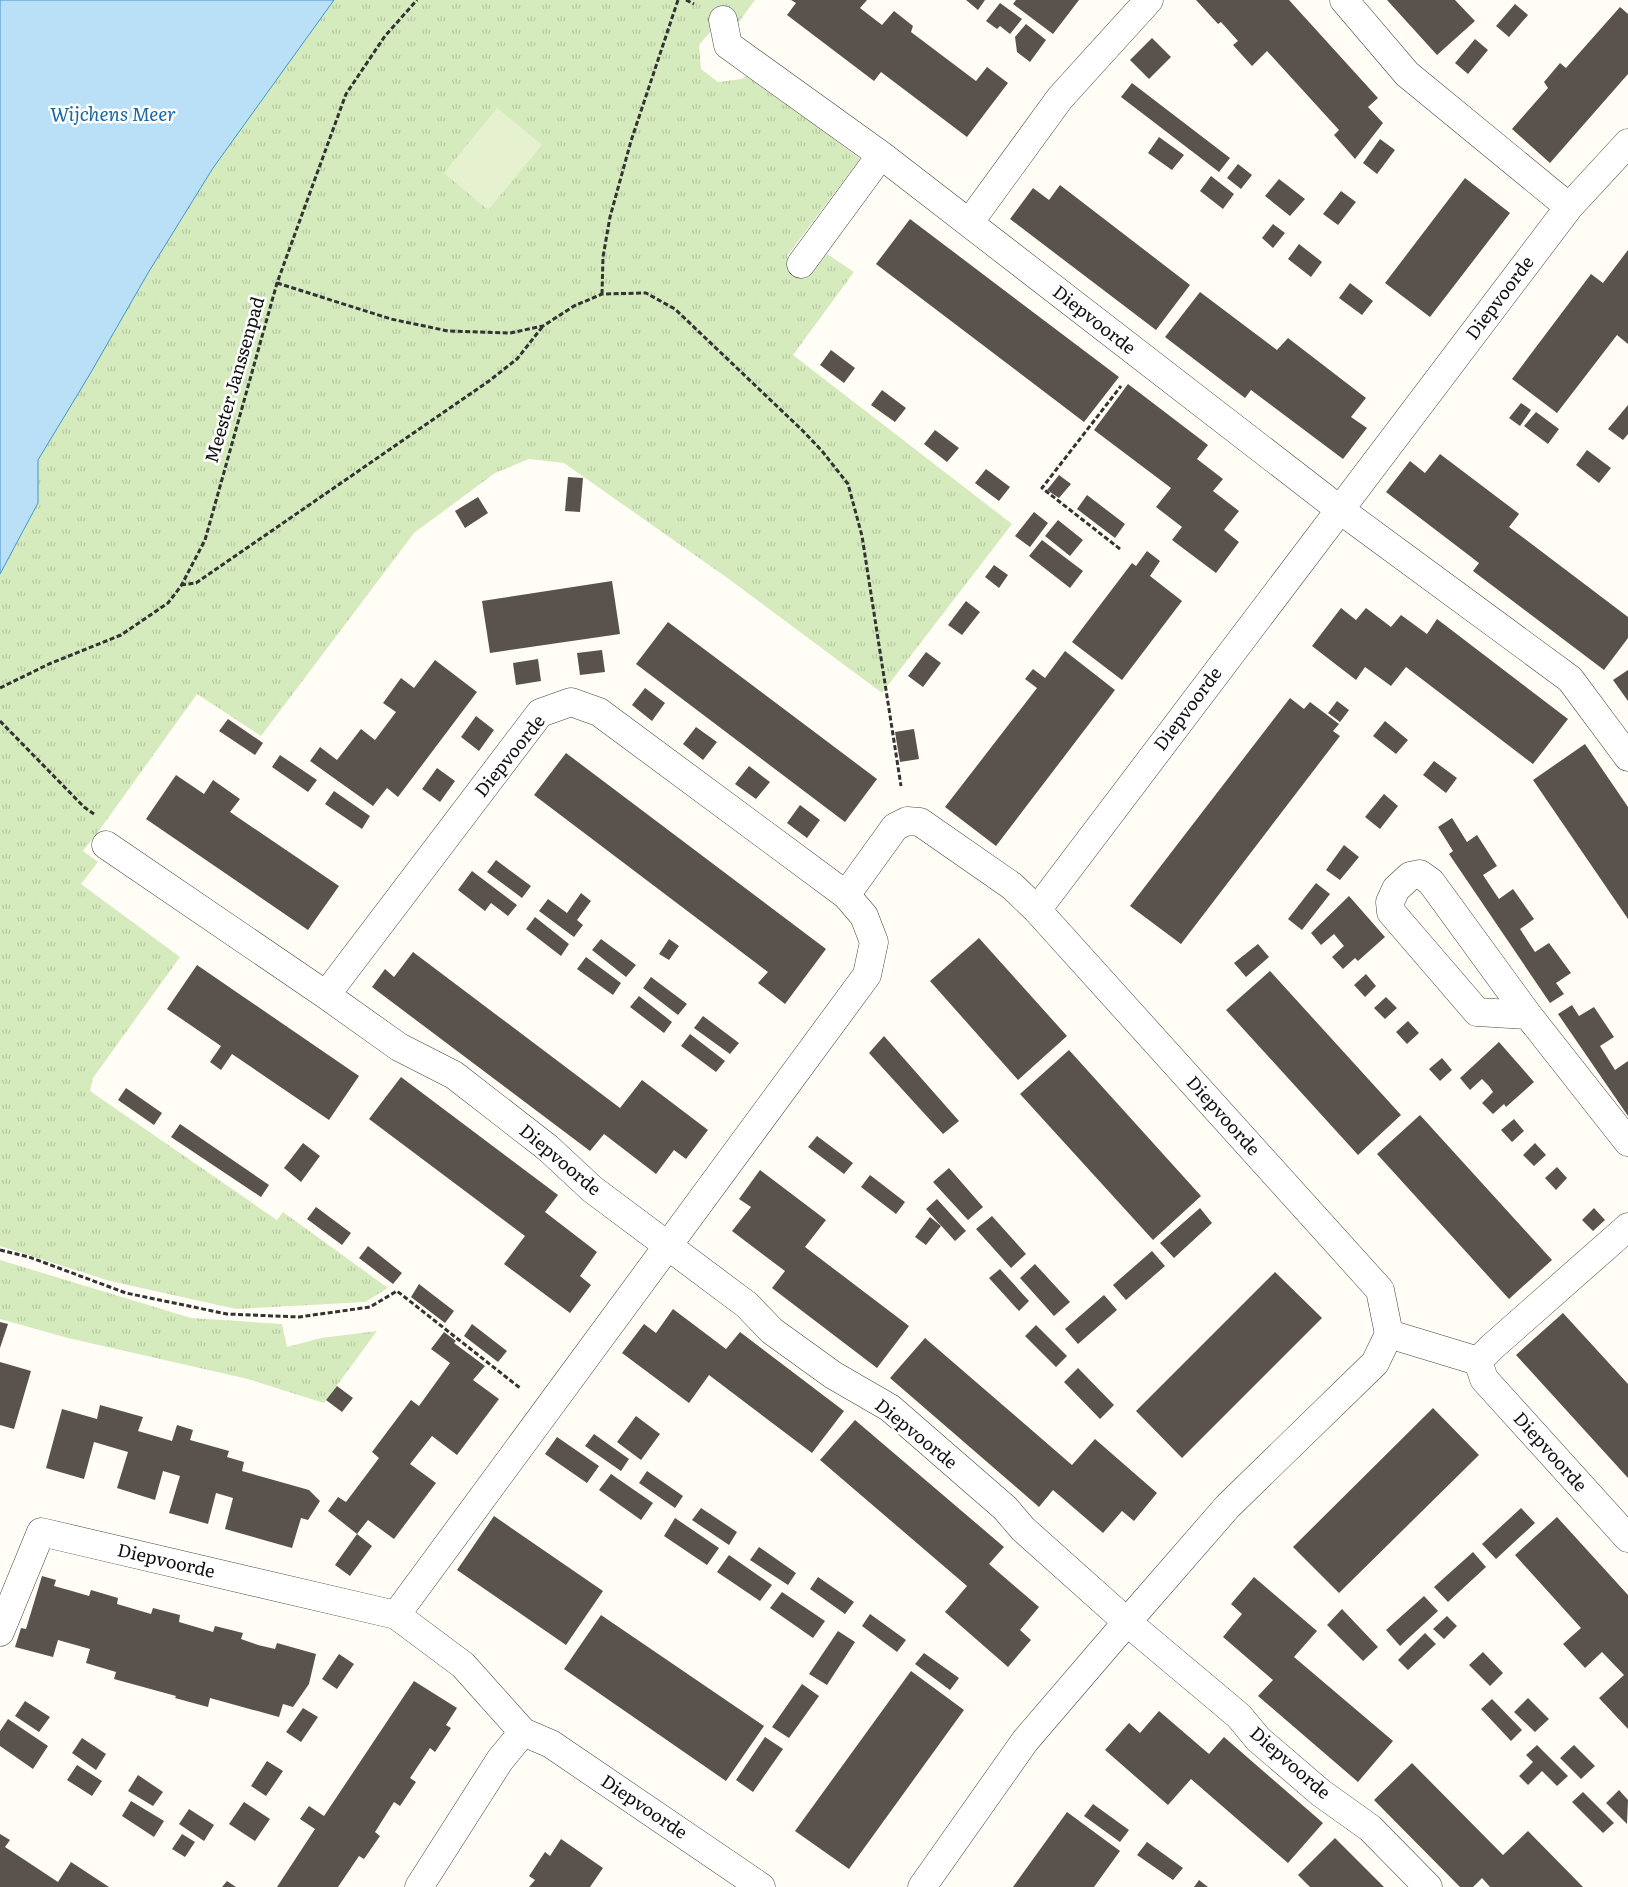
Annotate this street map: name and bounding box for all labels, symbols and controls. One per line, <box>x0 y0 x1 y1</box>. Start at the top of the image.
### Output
water label: Wijchens Meer <box>50 99 176 127</box>
street label: Diepvoorde <box>1458 249 1539 345</box>
street label: Diepvoorde <box>1047 278 1142 360</box>
street label: Meester Janssenpad <box>197 293 270 466</box>
street label: Diepvoorde <box>1146 660 1227 756</box>
street label: Diepvoorde <box>467 708 551 802</box>
street label: Diepvoorde <box>1181 1069 1267 1161</box>
street label: Diepvoorde <box>514 1117 608 1201</box>
street label: Diepvoorde <box>870 1391 964 1475</box>
street label: Diepvoorde <box>1508 1405 1594 1497</box>
street label: Diepvoorde <box>115 1535 218 1584</box>
street label: Diepvoorde <box>1245 1719 1337 1805</box>
street label: Diepvoorde <box>596 1767 694 1845</box>

